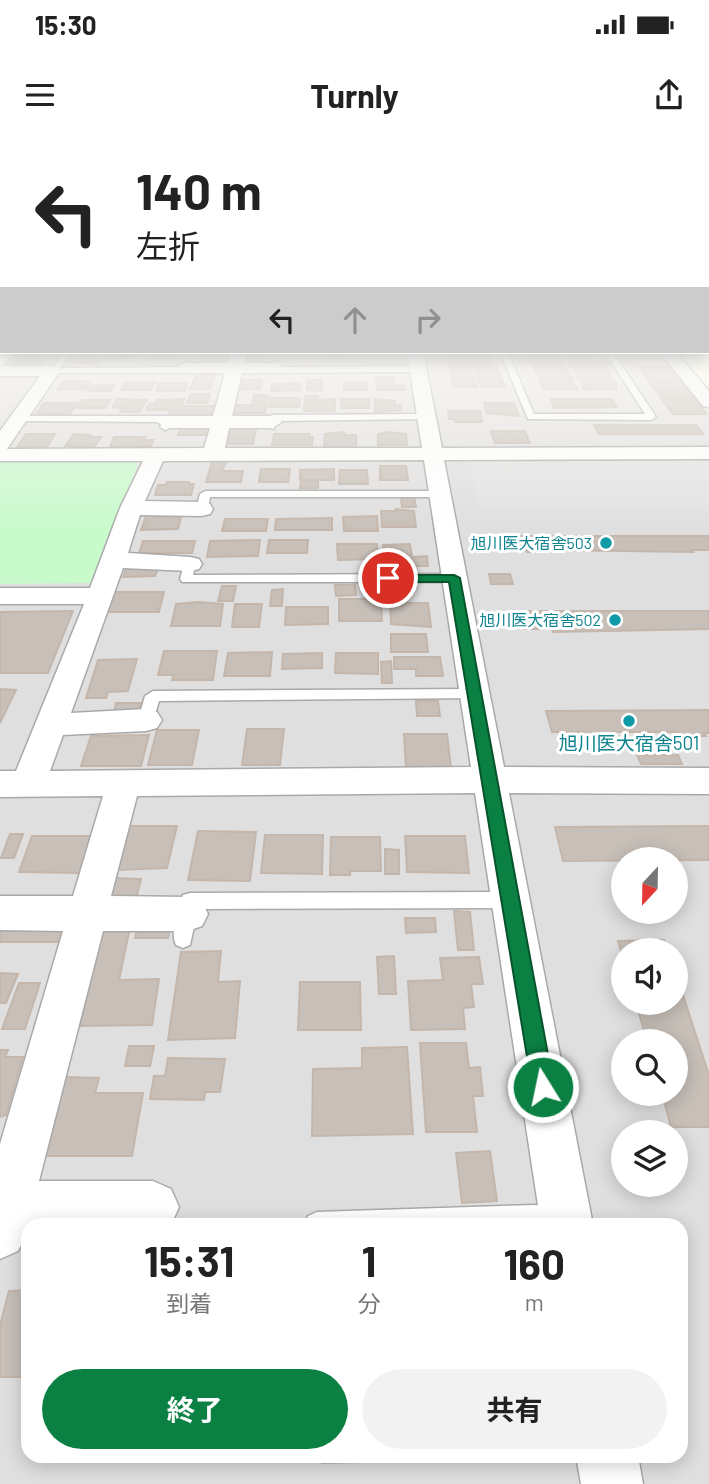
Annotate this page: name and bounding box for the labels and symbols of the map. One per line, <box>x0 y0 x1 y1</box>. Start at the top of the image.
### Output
place label: 旭川医大宿舎503 <box>470 533 592 552</box>
marker: 旭川医大宿舎503 <box>598 535 614 551</box>
pin <box>358 548 418 608</box>
place label: 旭川医大宿舎502 <box>479 610 601 629</box>
marker: 旭川医大宿舎502 <box>607 612 623 628</box>
marker: 旭川医大宿舎501 <box>621 713 637 729</box>
place label: 旭川医大宿舎501 <box>559 731 699 754</box>
north arrow <box>611 847 688 924</box>
position arrow <box>506 1050 580 1124</box>

